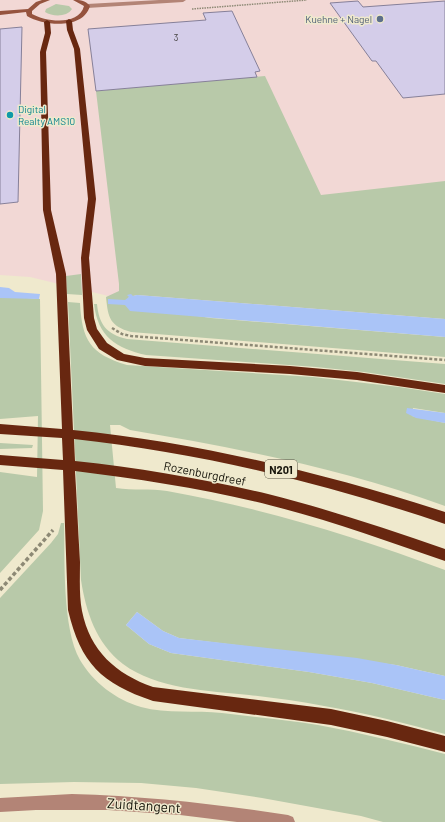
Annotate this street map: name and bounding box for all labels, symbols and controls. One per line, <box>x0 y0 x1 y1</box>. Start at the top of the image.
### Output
place label: Kuehne + Nagel <box>305 13 372 25</box>
marker: Kuehne + Nagel <box>375 14 385 24</box>
house number: 3 <box>174 32 179 43</box>
place label: Digital Realty AMS10 <box>18 103 75 127</box>
marker: Digital Realty AMS10 <box>5 110 15 120</box>
street label: Rozenburgdreef <box>163 458 247 488</box>
road number: N201 <box>265 460 297 478</box>
street label: Zuidtangent <box>107 794 181 816</box>

